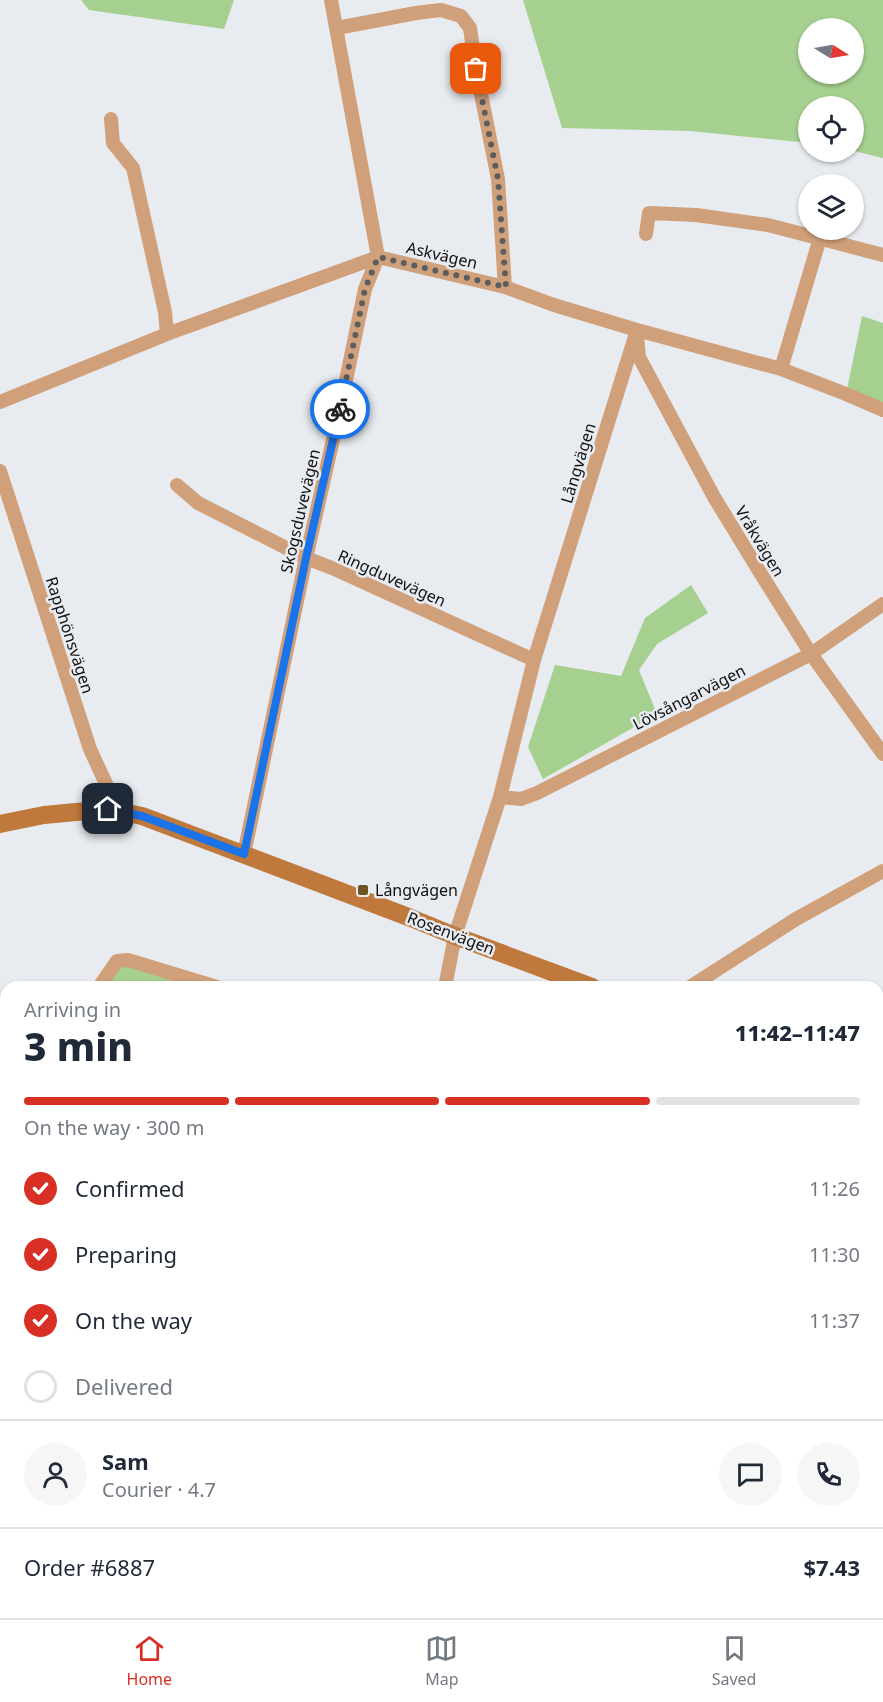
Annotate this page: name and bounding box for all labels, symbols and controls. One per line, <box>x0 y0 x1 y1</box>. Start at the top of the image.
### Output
north arrow <box>798 18 864 84</box>
map controls <box>798 18 864 240</box>
pin <box>450 43 501 94</box>
icon: bag <box>459 52 492 85</box>
button: locate <box>798 96 864 162</box>
button: layers <box>798 174 864 240</box>
street label: Askvägen <box>404 236 480 274</box>
courier <box>310 379 370 439</box>
icon: bike <box>324 393 357 426</box>
street label: Långvägen <box>555 420 601 506</box>
street label: Skogsduvevägen <box>275 447 325 575</box>
street label: Vråkvägen <box>730 501 790 581</box>
street label: Ringduvevägen <box>334 544 450 612</box>
street label: Rapphönsvägen <box>41 574 99 696</box>
street label: Lövsångarvägen <box>629 659 749 735</box>
pin <box>82 783 133 834</box>
icon: home <box>91 792 124 825</box>
place label: Långvägen <box>375 879 458 901</box>
marker: Långvägen <box>356 883 370 897</box>
street label: Rosenvägen <box>404 906 498 960</box>
text: Arriving in <box>24 996 121 1023</box>
text: 11:42–11:47 <box>735 1017 860 1047</box>
text: 3 min <box>24 1019 133 1072</box>
text: On the way · 300 m <box>24 1114 204 1141</box>
icon: check <box>24 1172 57 1205</box>
text: Confirmed <box>75 1173 185 1203</box>
text: 11:26 <box>809 1175 860 1202</box>
icon: check <box>24 1238 57 1271</box>
text: Preparing <box>75 1239 177 1269</box>
text: 11:30 <box>809 1241 860 1268</box>
icon: check <box>24 1304 57 1337</box>
text: On the way <box>75 1305 192 1335</box>
text: 11:37 <box>809 1307 860 1334</box>
text: Delivered <box>75 1371 173 1401</box>
button: person <box>24 1443 87 1506</box>
button: chat <box>719 1443 782 1506</box>
button: phone <box>797 1443 860 1506</box>
text: Sam <box>102 1446 149 1476</box>
text: Courier · 4.7 <box>102 1476 216 1503</box>
text: Order #6887 <box>24 1552 155 1582</box>
text: $7.43 <box>803 1552 860 1582</box>
tab: Home <box>127 1632 172 1690</box>
tab: Map <box>425 1632 459 1690</box>
tab: Saved <box>712 1632 756 1690</box>

